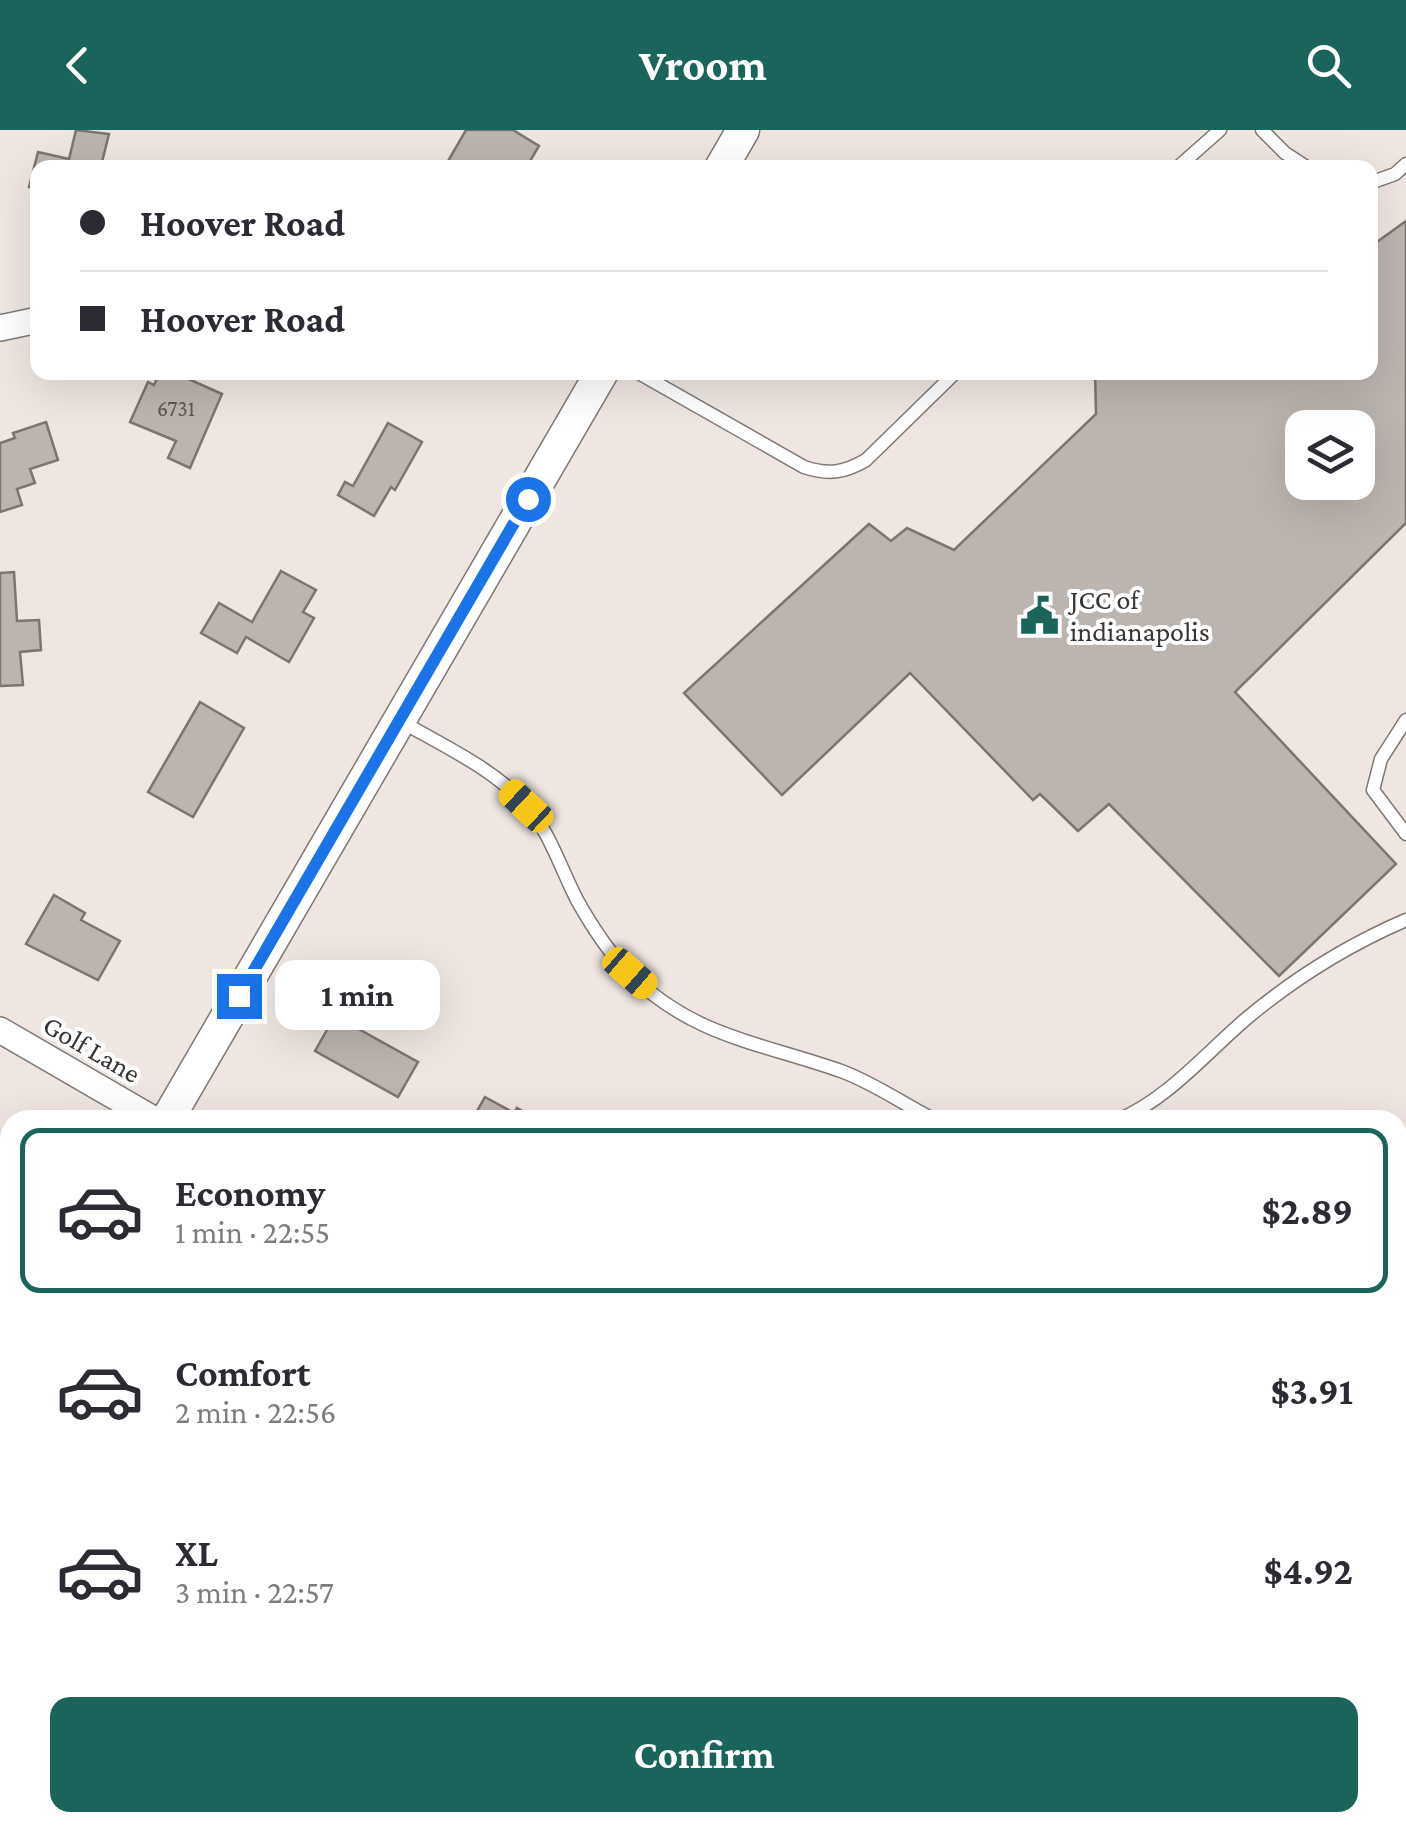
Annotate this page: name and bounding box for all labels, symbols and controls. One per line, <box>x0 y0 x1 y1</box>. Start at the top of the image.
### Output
icon: back <box>50 38 105 93</box>
icon: search <box>1301 38 1356 93</box>
text: Vroom <box>639 40 767 90</box>
text: Hoover Road <box>140 202 345 244</box>
text: Hoover Road <box>140 298 345 340</box>
house number: 6731 <box>157 396 195 421</box>
map controls <box>1285 410 1375 500</box>
button: layers <box>1285 410 1375 500</box>
route start <box>506 477 551 522</box>
place label: JCC of indianapolis <box>1067 584 1210 647</box>
public building icon: JCC of indianapolis <box>1019 594 1061 636</box>
car <box>494 775 558 837</box>
car <box>598 942 662 1004</box>
callout: 1 min <box>274 961 439 1031</box>
route end <box>217 974 262 1019</box>
text: 1 min <box>321 977 394 1013</box>
street label: Golf Lane <box>38 1009 146 1089</box>
icon: car <box>55 1166 145 1256</box>
text: Economy <box>175 1172 325 1214</box>
text: $2.89 <box>1262 1190 1353 1232</box>
text: 1 min · 22:55 <box>175 1214 330 1250</box>
icon: car <box>55 1346 145 1436</box>
text: Comfort <box>175 1352 311 1394</box>
text: $3.91 <box>1270 1370 1353 1412</box>
text: 2 min · 22:56 <box>175 1394 336 1430</box>
icon: car <box>55 1526 145 1616</box>
text: XL <box>175 1532 218 1574</box>
text: $4.92 <box>1264 1550 1353 1592</box>
text: 3 min · 22:57 <box>175 1574 334 1610</box>
button: Confirm <box>50 1697 1358 1812</box>

